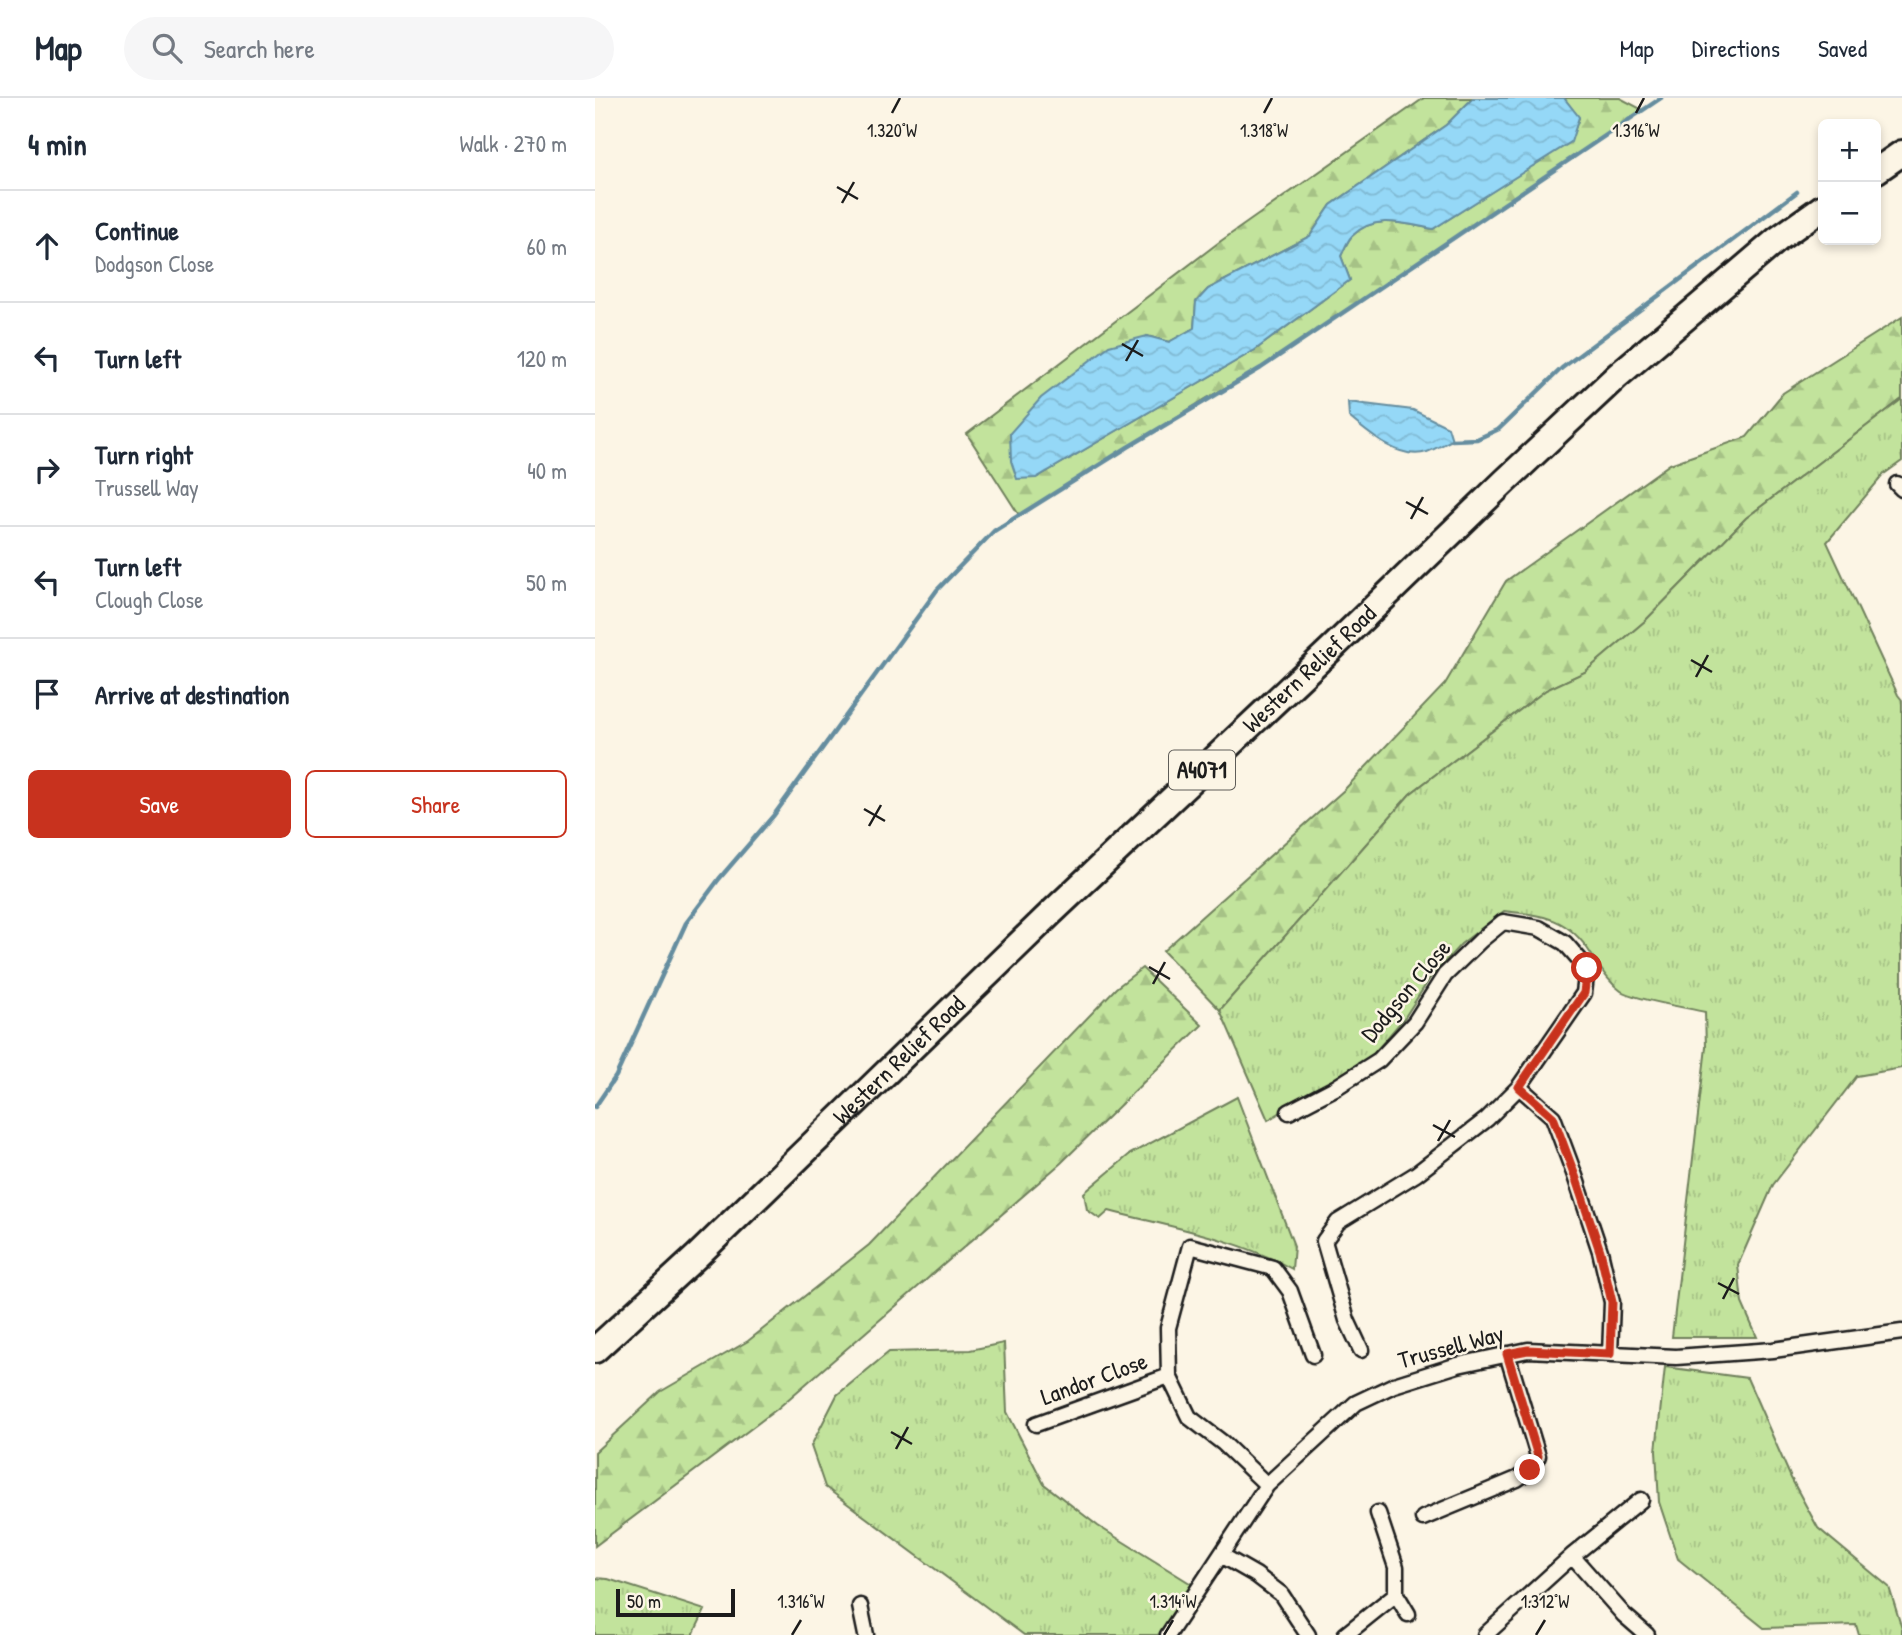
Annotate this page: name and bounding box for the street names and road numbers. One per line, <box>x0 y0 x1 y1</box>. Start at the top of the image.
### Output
street label: Western Relief Road <box>1235 597 1382 739</box>
road number: A4071 <box>1169 750 1235 790</box>
street label: Dodgson Close <box>1353 932 1458 1048</box>
street label: Western Relief Road <box>825 988 971 1131</box>
street label: Trussell Way <box>1394 1317 1507 1376</box>
street label: Landor Close <box>1036 1344 1152 1412</box>

